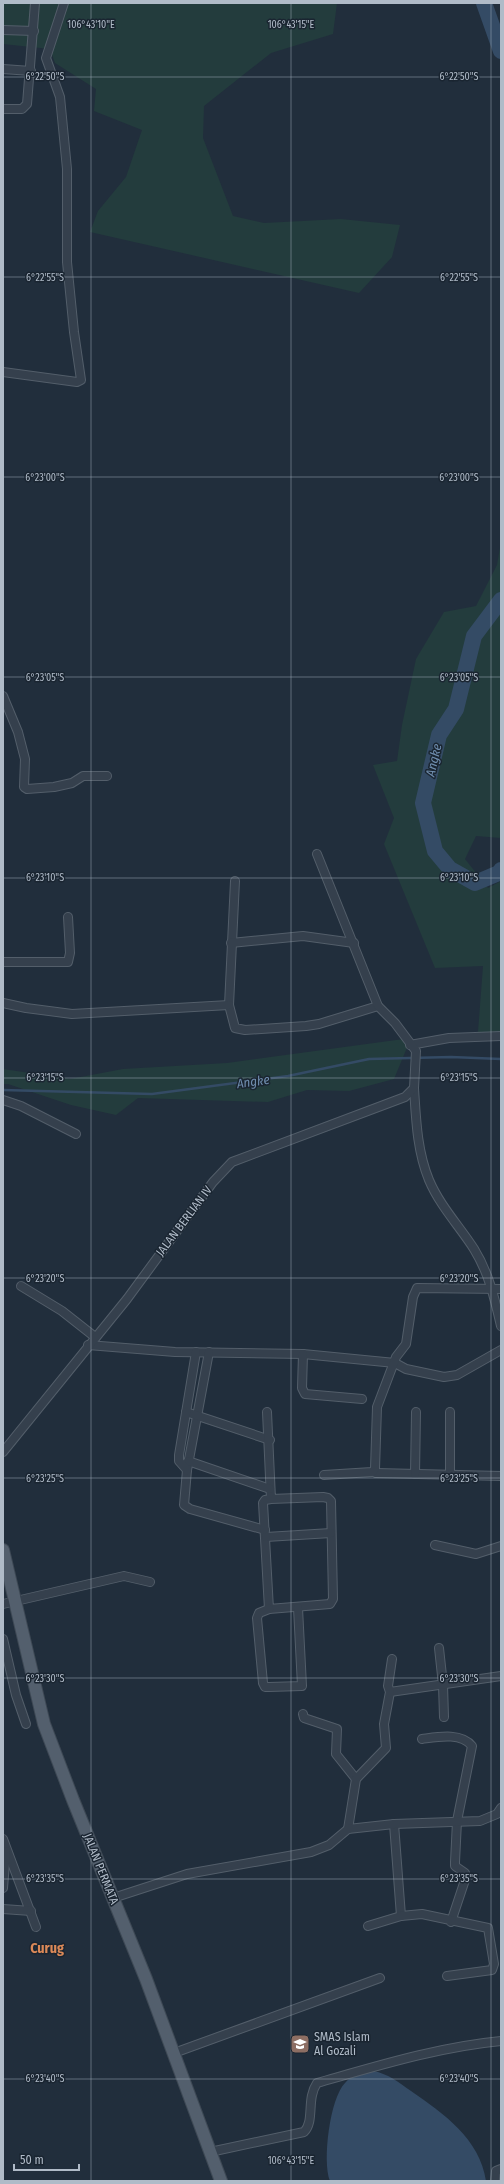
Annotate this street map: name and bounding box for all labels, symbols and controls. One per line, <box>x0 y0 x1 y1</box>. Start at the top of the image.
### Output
text: 106°43'10"E <box>67 19 115 31</box>
text: 106°43'15"E <box>268 19 315 31</box>
text: 6°22'50"S <box>26 71 64 83</box>
text: 6°22'50"S <box>440 71 478 83</box>
text: 6°22'55"S <box>26 272 64 284</box>
text: 6°22'55"S <box>440 272 478 284</box>
text: 6°23'00"S <box>25 472 65 484</box>
text: 6°23'00"S <box>439 472 479 484</box>
text: 6°23'05"S <box>26 672 64 684</box>
text: 6°23'05"S <box>440 672 478 684</box>
water label: Angke <box>422 742 444 779</box>
text: 6°23'10"S <box>26 872 64 884</box>
text: 6°23'10"S <box>440 872 478 884</box>
text: 6°23'15"S <box>26 1072 64 1084</box>
water label: Angke <box>235 1072 270 1091</box>
text: 6°23'15"S <box>440 1072 478 1084</box>
street label: JALAN BERLIAN IV <box>153 1182 215 1259</box>
text: 6°23'20"S <box>26 1273 64 1285</box>
text: 6°23'20"S <box>440 1273 478 1285</box>
text: 6°23'25"S <box>26 1473 64 1485</box>
text: 6°23'25"S <box>440 1473 478 1485</box>
text: 6°23'30"S <box>26 1673 64 1685</box>
text: 6°23'30"S <box>440 1673 478 1685</box>
street label: JALAN PERMATA <box>80 1831 122 1907</box>
text: 6°23'35"S <box>26 1873 64 1885</box>
text: 6°23'35"S <box>440 1873 478 1885</box>
district label: Curug <box>30 1940 64 1957</box>
place label: SMAS Islam Al Gozali <box>314 2030 370 2058</box>
school or university icon: SMAS Islam Al Gozali <box>289 2033 311 2055</box>
text: 6°23'40"S <box>26 2073 64 2085</box>
text: 6°23'40"S <box>440 2073 478 2085</box>
scale bar <box>14 2146 79 2172</box>
text: 50 m <box>20 2153 44 2167</box>
text: 106°43'15"E <box>268 2155 315 2167</box>

